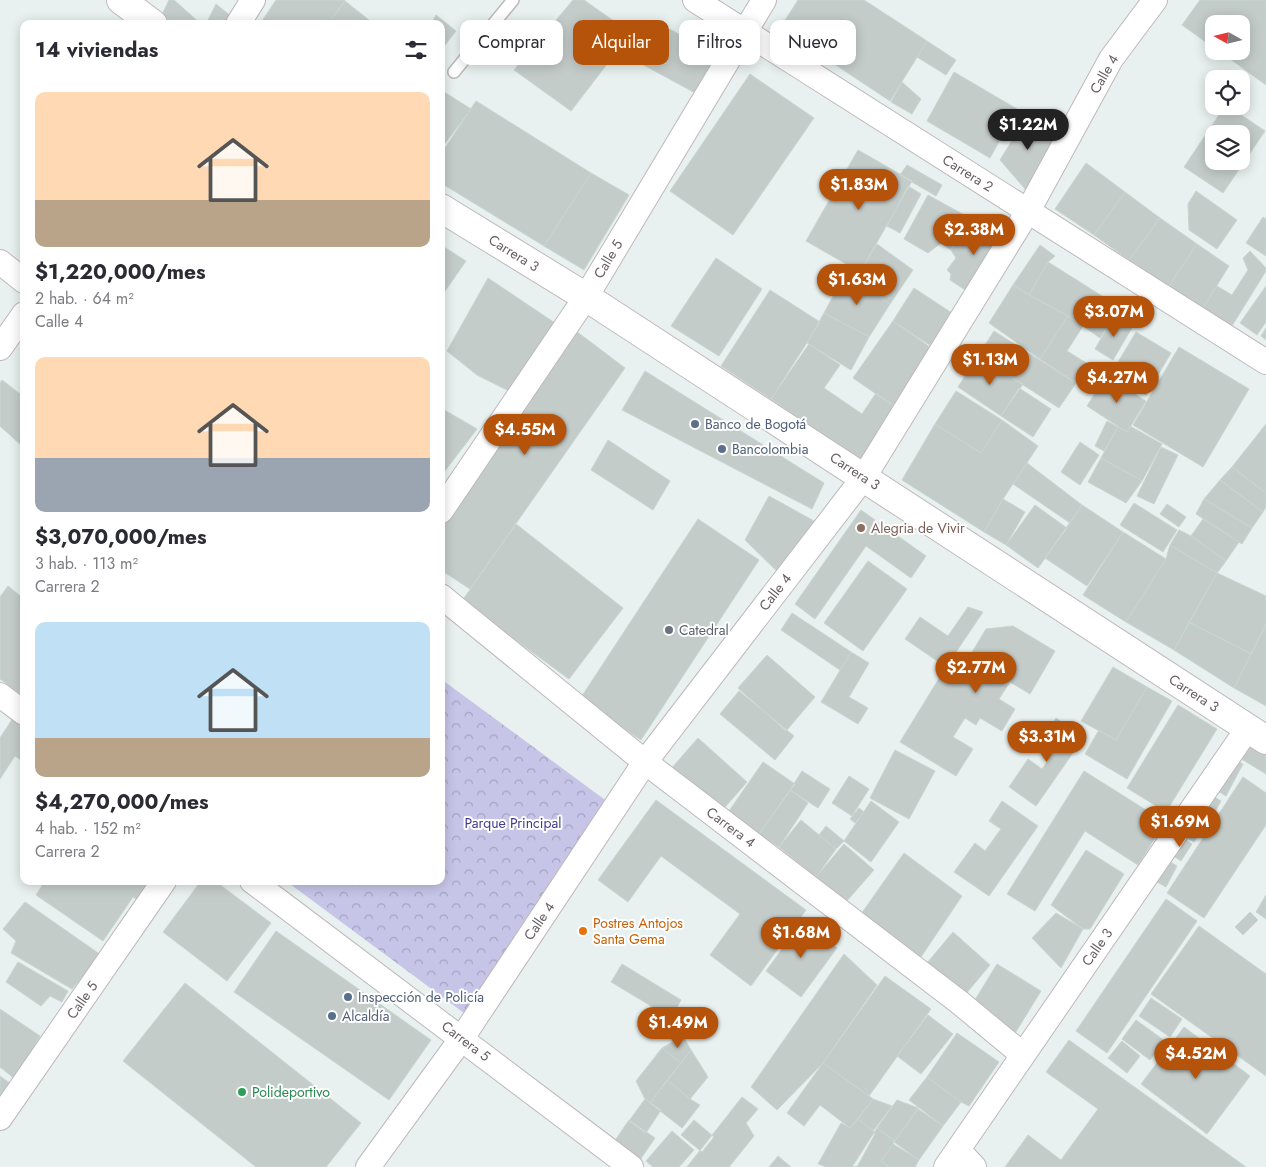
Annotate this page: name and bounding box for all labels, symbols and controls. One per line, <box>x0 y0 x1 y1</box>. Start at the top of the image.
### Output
north arrow <box>1205 15 1250 60</box>
map controls <box>1205 15 1250 170</box>
chip: Comprar <box>460 20 563 65</box>
chip: Alquilar <box>573 20 669 65</box>
chip: Filtros <box>679 20 760 65</box>
chip: Nuevo <box>770 20 856 65</box>
text: 14 viviendas <box>35 35 158 65</box>
icon: filters <box>402 36 430 64</box>
street label: Calle 4 <box>1085 51 1123 97</box>
button: locate <box>1205 70 1250 115</box>
pin: $1.22M <box>987 108 1069 151</box>
text: $1.22M <box>999 113 1057 136</box>
icon: home <box>188 125 278 215</box>
button: layers <box>1205 125 1250 170</box>
street label: Carrera 2 <box>939 150 997 197</box>
pin: $1.83M <box>818 168 900 211</box>
text: $1.83M <box>830 173 888 196</box>
pin: $2.38M <box>933 214 1015 256</box>
text: $2.38M <box>944 218 1004 241</box>
street label: Carrera 3 <box>485 230 543 277</box>
street label: Calle 5 <box>589 236 627 282</box>
text: $1,220,000/mes <box>35 257 206 287</box>
pin: $1.63M <box>816 264 898 306</box>
text: $1.63M <box>828 268 886 291</box>
text: 2 hab. · 64 m² <box>35 287 134 310</box>
pin: $3.07M <box>1073 296 1155 338</box>
text: $3.07M <box>1084 300 1144 323</box>
text: Calle 4 <box>35 310 83 333</box>
pin: $1.13M <box>949 344 1031 386</box>
text: $1.13M <box>962 348 1018 371</box>
pin: $4.27M <box>1076 362 1158 404</box>
text: $4.27M <box>1087 366 1147 389</box>
icon: home <box>188 390 278 480</box>
pin: $4.55M <box>484 414 566 456</box>
place label: Banco de Bogotá <box>705 414 806 434</box>
text: $4.55M <box>494 418 556 441</box>
marker: Banco de Bogotá <box>689 418 701 430</box>
place label: Bancolombia <box>732 439 808 459</box>
marker: Bancolombia <box>716 443 728 455</box>
street label: Carrera 3 <box>826 447 884 495</box>
place label: Alegria de Vivir <box>871 518 965 538</box>
text: $3,070,000/mes <box>35 522 207 552</box>
marker: Alegria de Vivir <box>855 522 867 534</box>
text: 3 hab. · 113 m² <box>35 552 138 575</box>
street label: Calle 4 <box>754 569 796 615</box>
text: Carrera 2 <box>35 575 100 598</box>
place label: Catedral <box>679 620 729 640</box>
marker: Catedral <box>663 624 675 636</box>
pin: $2.77M <box>935 652 1017 694</box>
icon: home <box>188 655 278 745</box>
text: $2.77M <box>946 656 1006 679</box>
street label: Carrera 3 <box>1165 669 1223 717</box>
pin: $3.31M <box>1006 720 1088 763</box>
text: $3.31M <box>1018 725 1076 748</box>
text: $4,270,000/mes <box>35 787 209 817</box>
street label: Carrera 4 <box>702 802 760 852</box>
pin: $1.69M <box>1139 806 1221 848</box>
text: $1.69M <box>1151 810 1209 833</box>
park label: Parque Principal <box>465 813 561 833</box>
text: 4 hab. · 152 m² <box>35 817 141 840</box>
text: Carrera 2 <box>35 840 100 863</box>
street label: Calle 4 <box>519 898 559 944</box>
place label: Postres Antojos Santa Gema <box>593 913 683 949</box>
pin: $1.68M <box>760 916 842 959</box>
text: $1.68M <box>772 921 830 944</box>
street label: Calle 3 <box>1077 924 1117 970</box>
marker: Postres Antojos Santa Gema <box>577 925 589 937</box>
street label: Calle 5 <box>62 977 102 1023</box>
place label: Inspección de Policía <box>358 987 484 1007</box>
marker: Inspección de Policía <box>342 991 354 1003</box>
place label: Alcaldía <box>342 1006 389 1026</box>
pin: $1.49M <box>637 1006 719 1049</box>
marker: Alcaldía <box>326 1010 338 1022</box>
text: $1.49M <box>648 1011 708 1034</box>
street label: Carrera 5 <box>437 1016 495 1066</box>
pin: $4.52M <box>1155 1038 1237 1080</box>
text: $4.52M <box>1165 1042 1227 1065</box>
place label: Polideportivo <box>252 1082 330 1102</box>
marker: Polideportivo <box>236 1086 248 1098</box>

